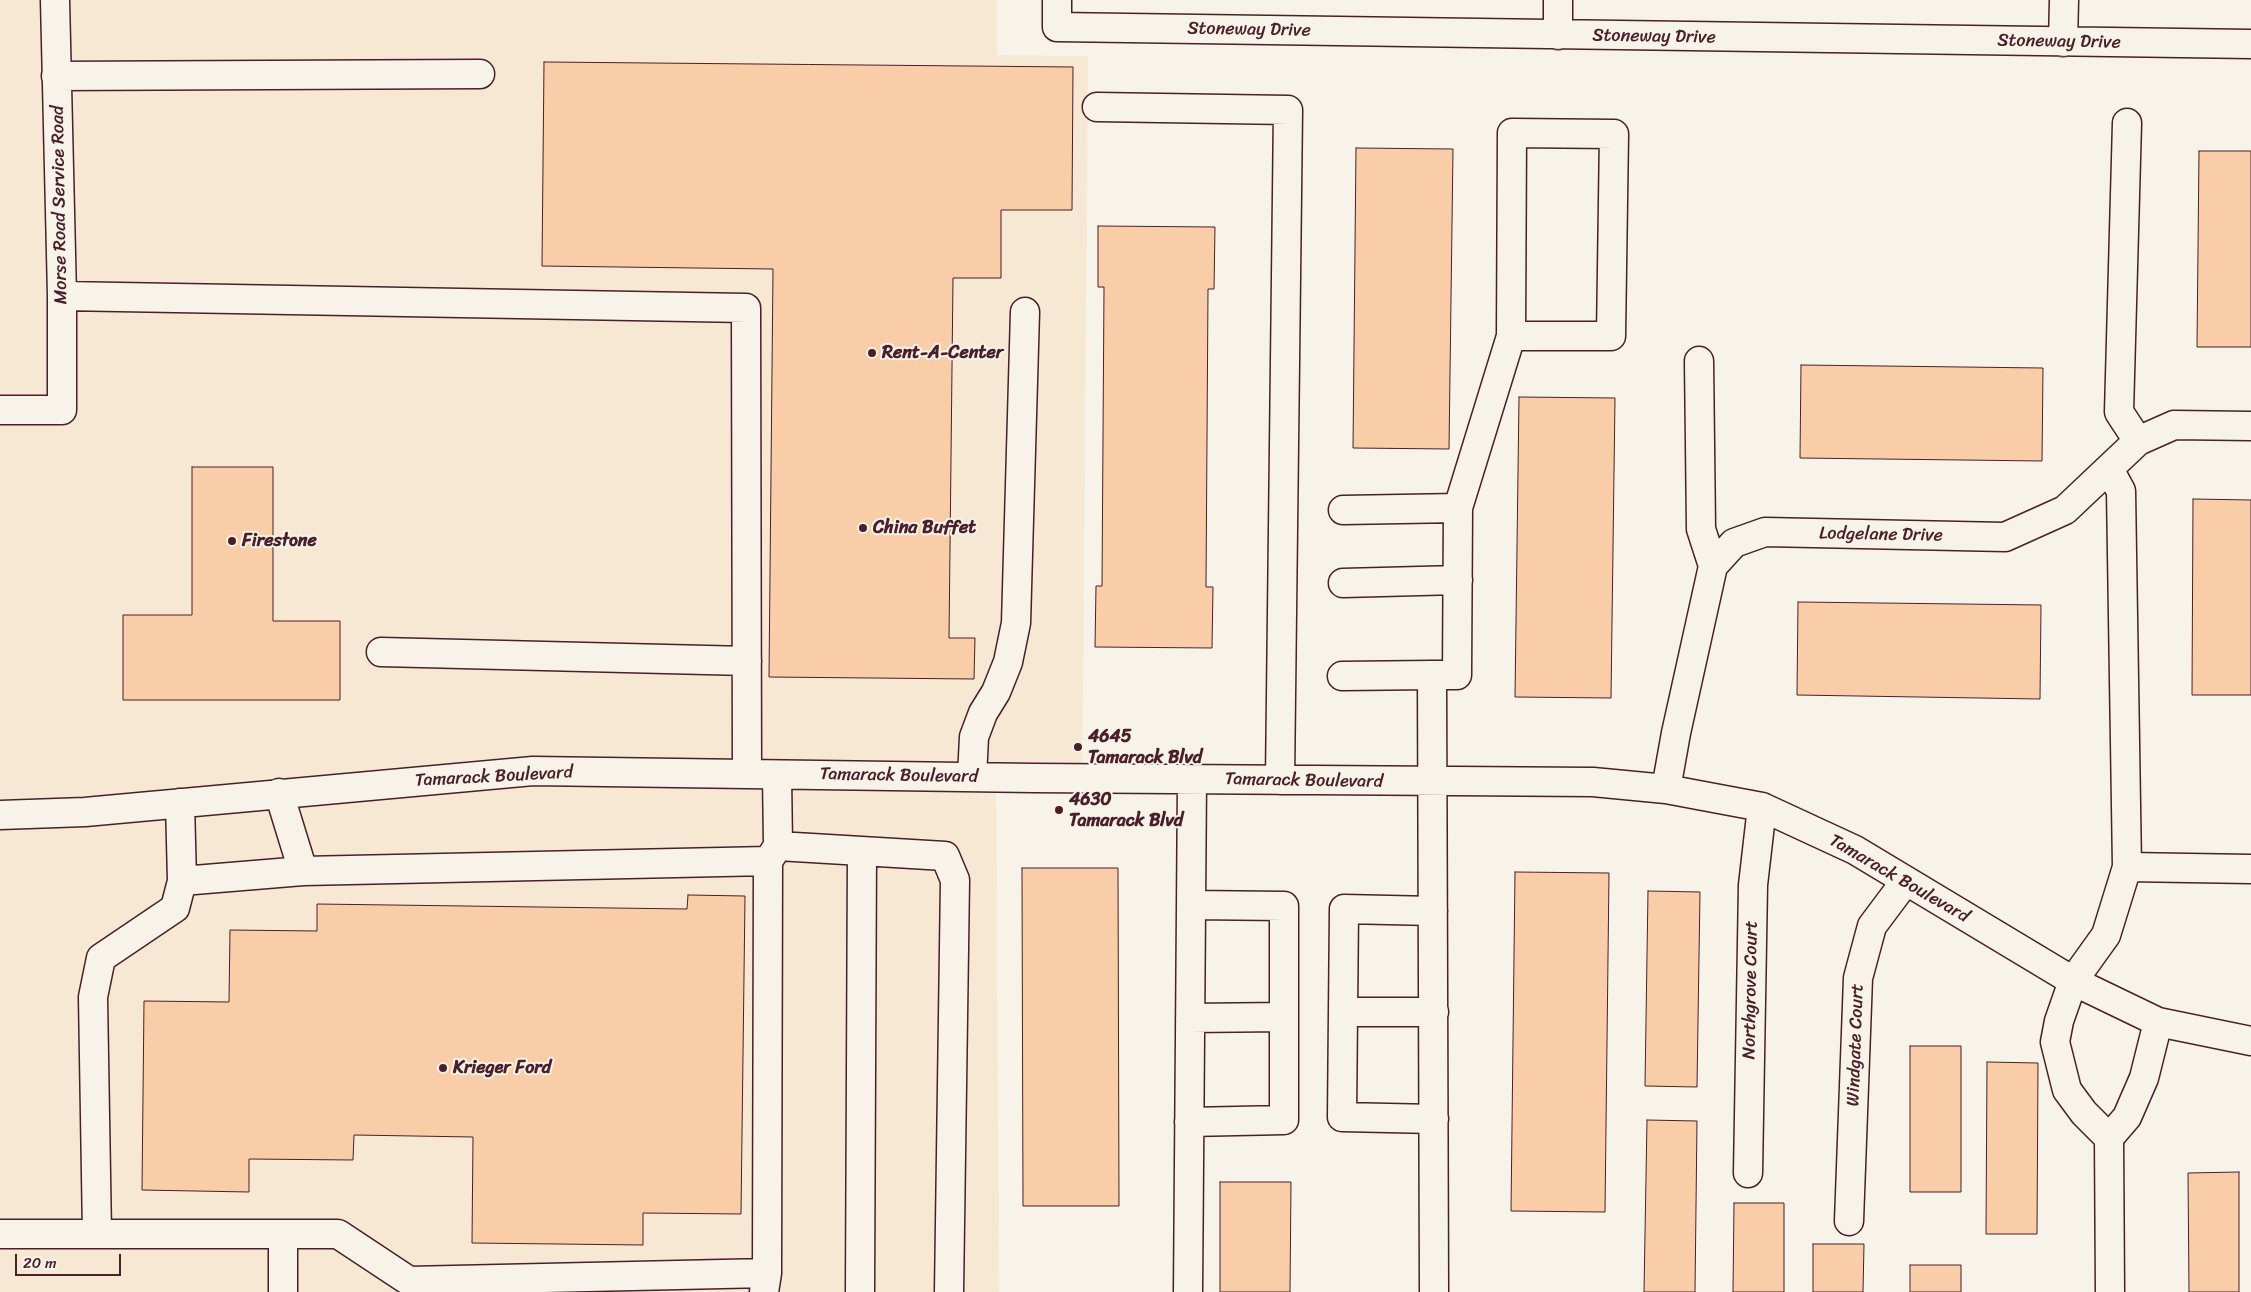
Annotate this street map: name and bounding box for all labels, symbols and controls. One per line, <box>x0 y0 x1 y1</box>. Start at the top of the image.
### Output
street label: Stoneway Drive <box>1187 18 1311 42</box>
street label: Stoneway Drive <box>1592 25 1716 49</box>
street label: Stoneway Drive <box>1997 30 2121 54</box>
street label: Morse Road Service Road <box>47 105 73 305</box>
place label: Rent-A-Center <box>882 342 1003 364</box>
marker: Rent-A-Center <box>866 347 878 359</box>
place label: China Buffet <box>873 517 976 539</box>
marker: China Buffet <box>857 522 869 534</box>
street label: Lodgelane Drive <box>1819 523 1943 547</box>
place label: Firestone <box>242 530 317 552</box>
marker: Firestone <box>226 535 238 547</box>
place label: 4645 Tamarack Blvd <box>1088 726 1202 769</box>
marker: 4645 Tamarack Blvd <box>1072 741 1084 753</box>
street label: Tamarack Boulevard <box>414 762 574 792</box>
street label: Tamarack Boulevard <box>820 764 978 788</box>
street label: Tamarack Boulevard <box>1225 769 1383 793</box>
place label: 4630 Tamarack Blvd <box>1069 789 1183 832</box>
marker: 4630 Tamarack Blvd <box>1053 804 1065 816</box>
street label: Tamarack Boulevard <box>1825 830 1973 928</box>
street label: Northgrove Court <box>1739 920 1763 1060</box>
street label: Windgate Court <box>1843 983 1869 1107</box>
place label: Krieger Ford <box>453 1057 551 1079</box>
marker: Krieger Ford <box>437 1062 449 1074</box>
scale bar <box>18 1244 124 1276</box>
text: 20 m <box>23 1250 57 1276</box>

